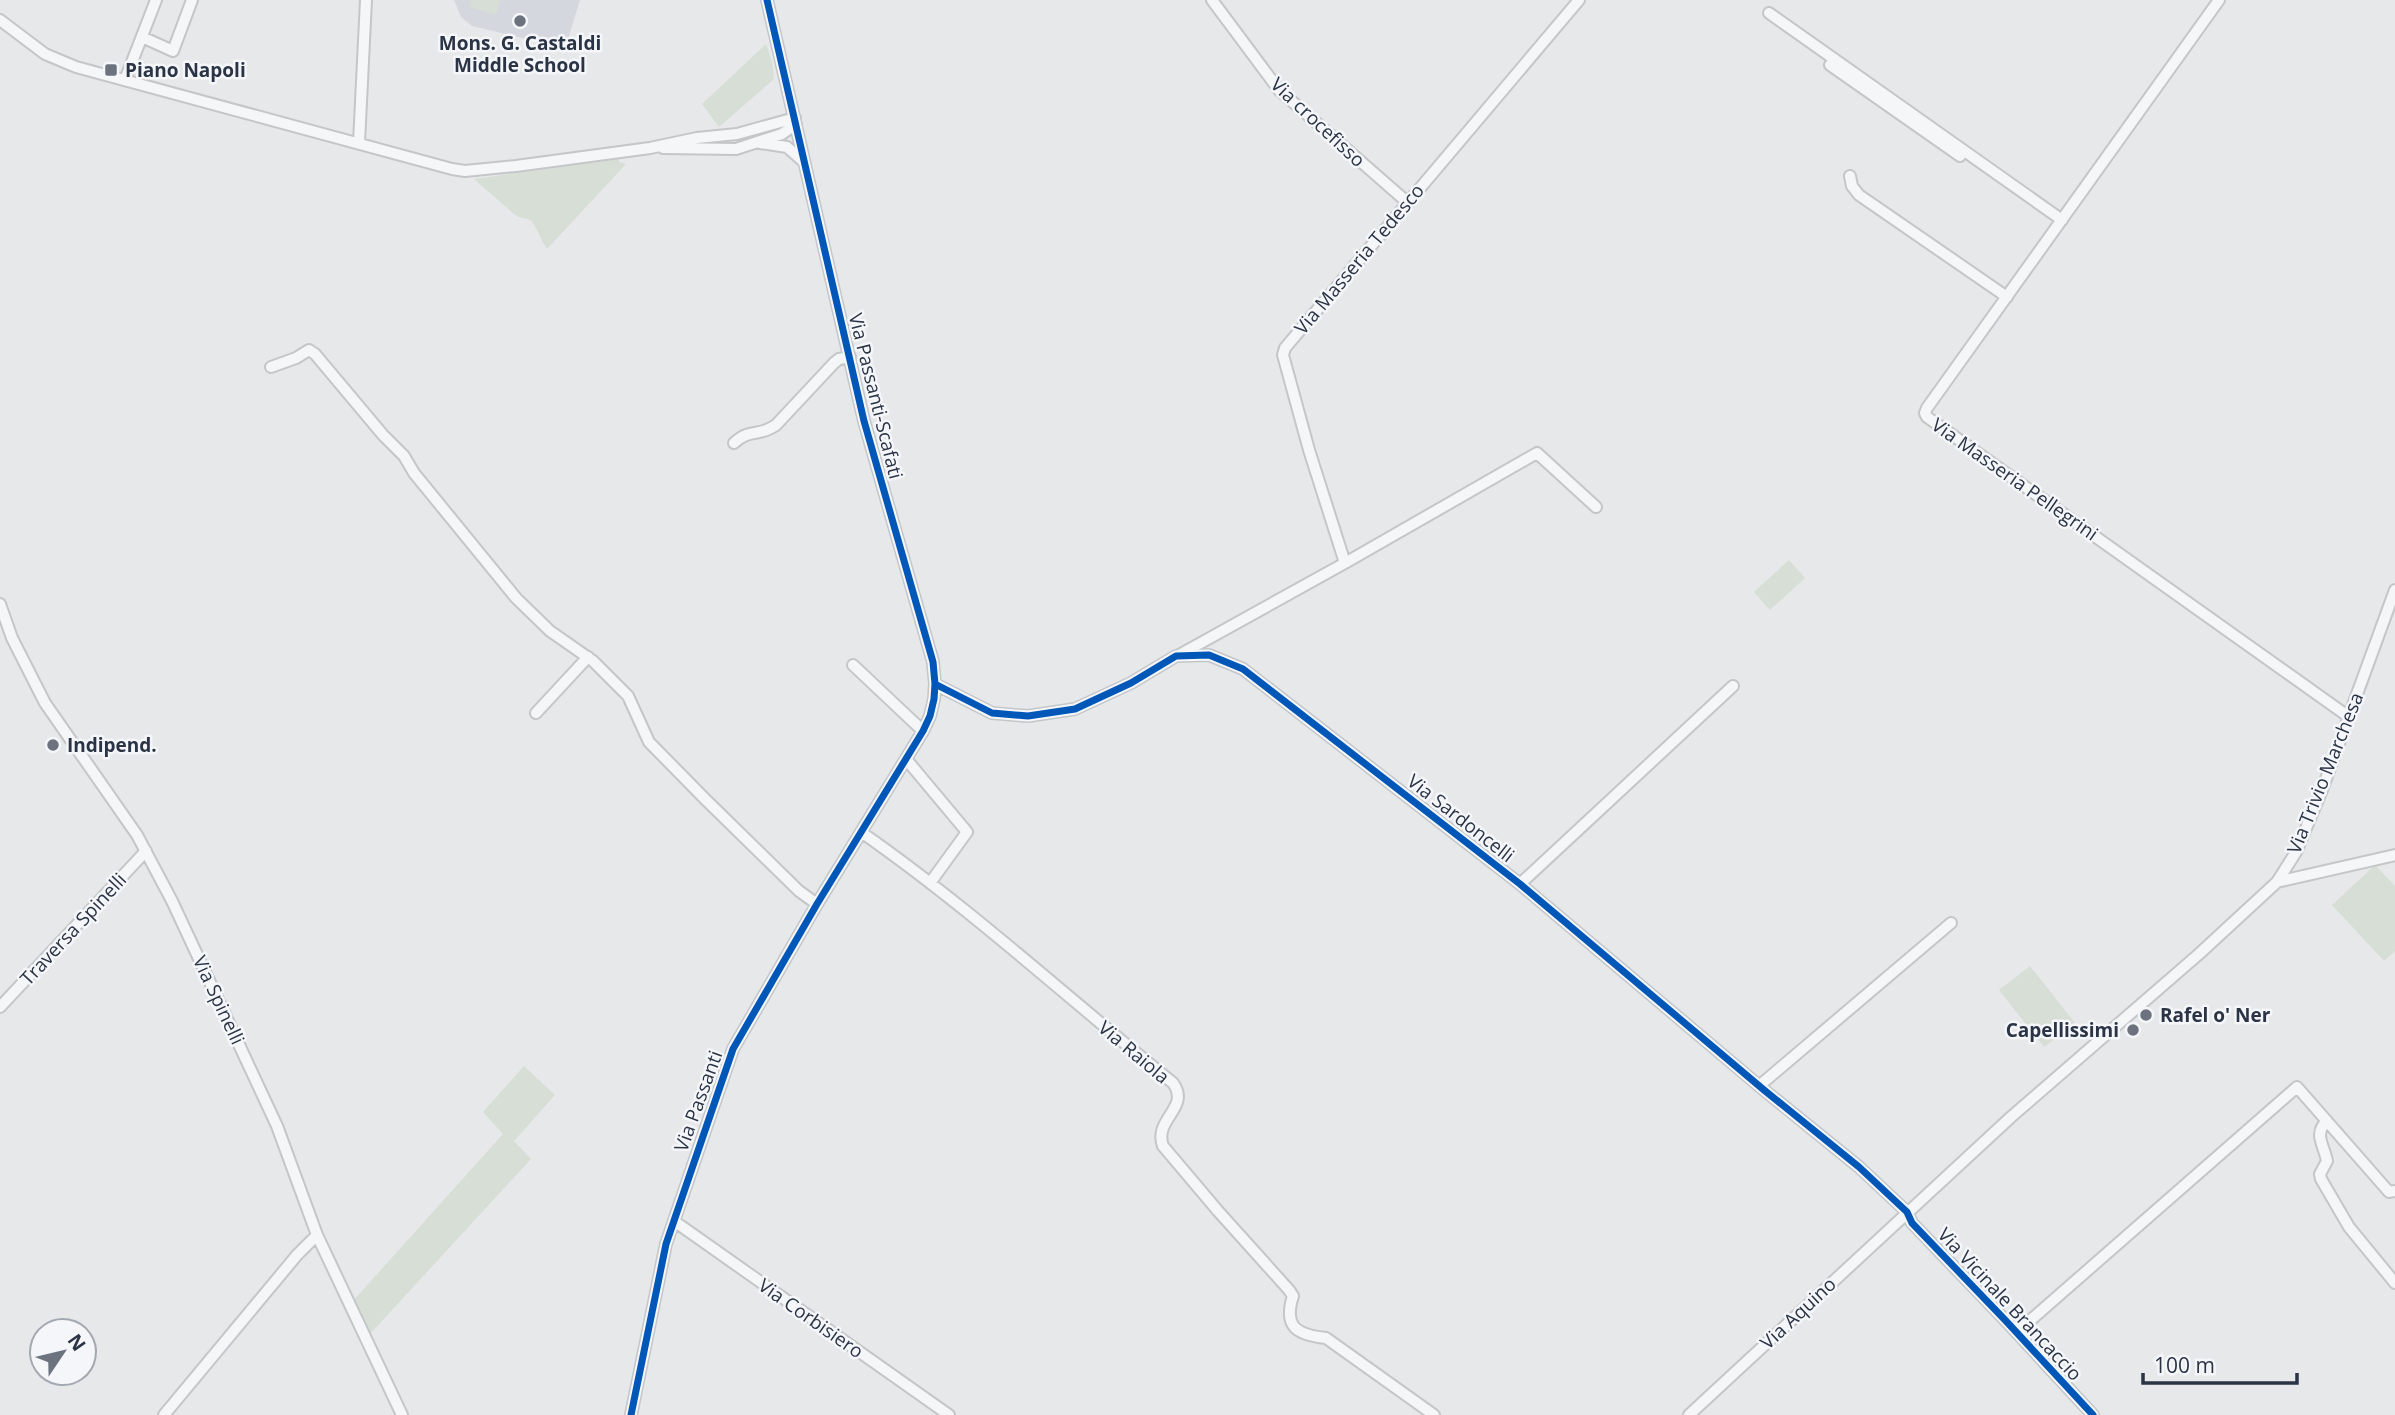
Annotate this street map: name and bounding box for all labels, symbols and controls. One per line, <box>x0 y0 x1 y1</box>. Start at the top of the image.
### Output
marker: Mons. G. Castaldi Middle School <box>512 13 528 29</box>
place label: Mons. G. Castaldi Middle School <box>439 30 601 78</box>
place label: Piano Napoli <box>125 57 246 83</box>
marker: Piano Napoli <box>103 62 119 78</box>
street label: Via crocefisso <box>1265 71 1371 173</box>
street label: Via Masseria Tedesco <box>1288 178 1430 340</box>
street label: Via Passanti-Scafati <box>843 310 909 482</box>
street label: Via Masseria Pellegrini <box>1927 412 2103 546</box>
street label: Via Trivio Marchesa <box>2281 689 2369 857</box>
place label: Indipend. <box>67 732 157 758</box>
marker: Indipend. <box>45 737 61 753</box>
street label: Via Sardoncelli <box>1402 768 1520 868</box>
street label: Traversa Spinelli <box>14 867 132 991</box>
street label: Via Spinelli <box>187 951 251 1049</box>
place label: Rafel o' Ner <box>2160 1002 2271 1028</box>
marker: Rafel o' Ner <box>2138 1007 2154 1023</box>
street label: Via Raiola <box>1093 1015 1175 1089</box>
place label: Capellissimi <box>2006 1017 2119 1043</box>
marker: Capellissimi <box>2125 1022 2141 1038</box>
street label: Via Passanti <box>668 1047 728 1155</box>
street label: Via Vicinale Brancaccio <box>1932 1222 2088 1386</box>
street label: Via Aquino <box>1754 1271 1842 1355</box>
street label: Via Corbisiero <box>753 1272 869 1364</box>
north arrow <box>28 1317 98 1387</box>
text: N <box>62 1328 92 1356</box>
scale bar <box>2143 1342 2297 1386</box>
text: 100 m <box>2154 1351 2215 1379</box>

